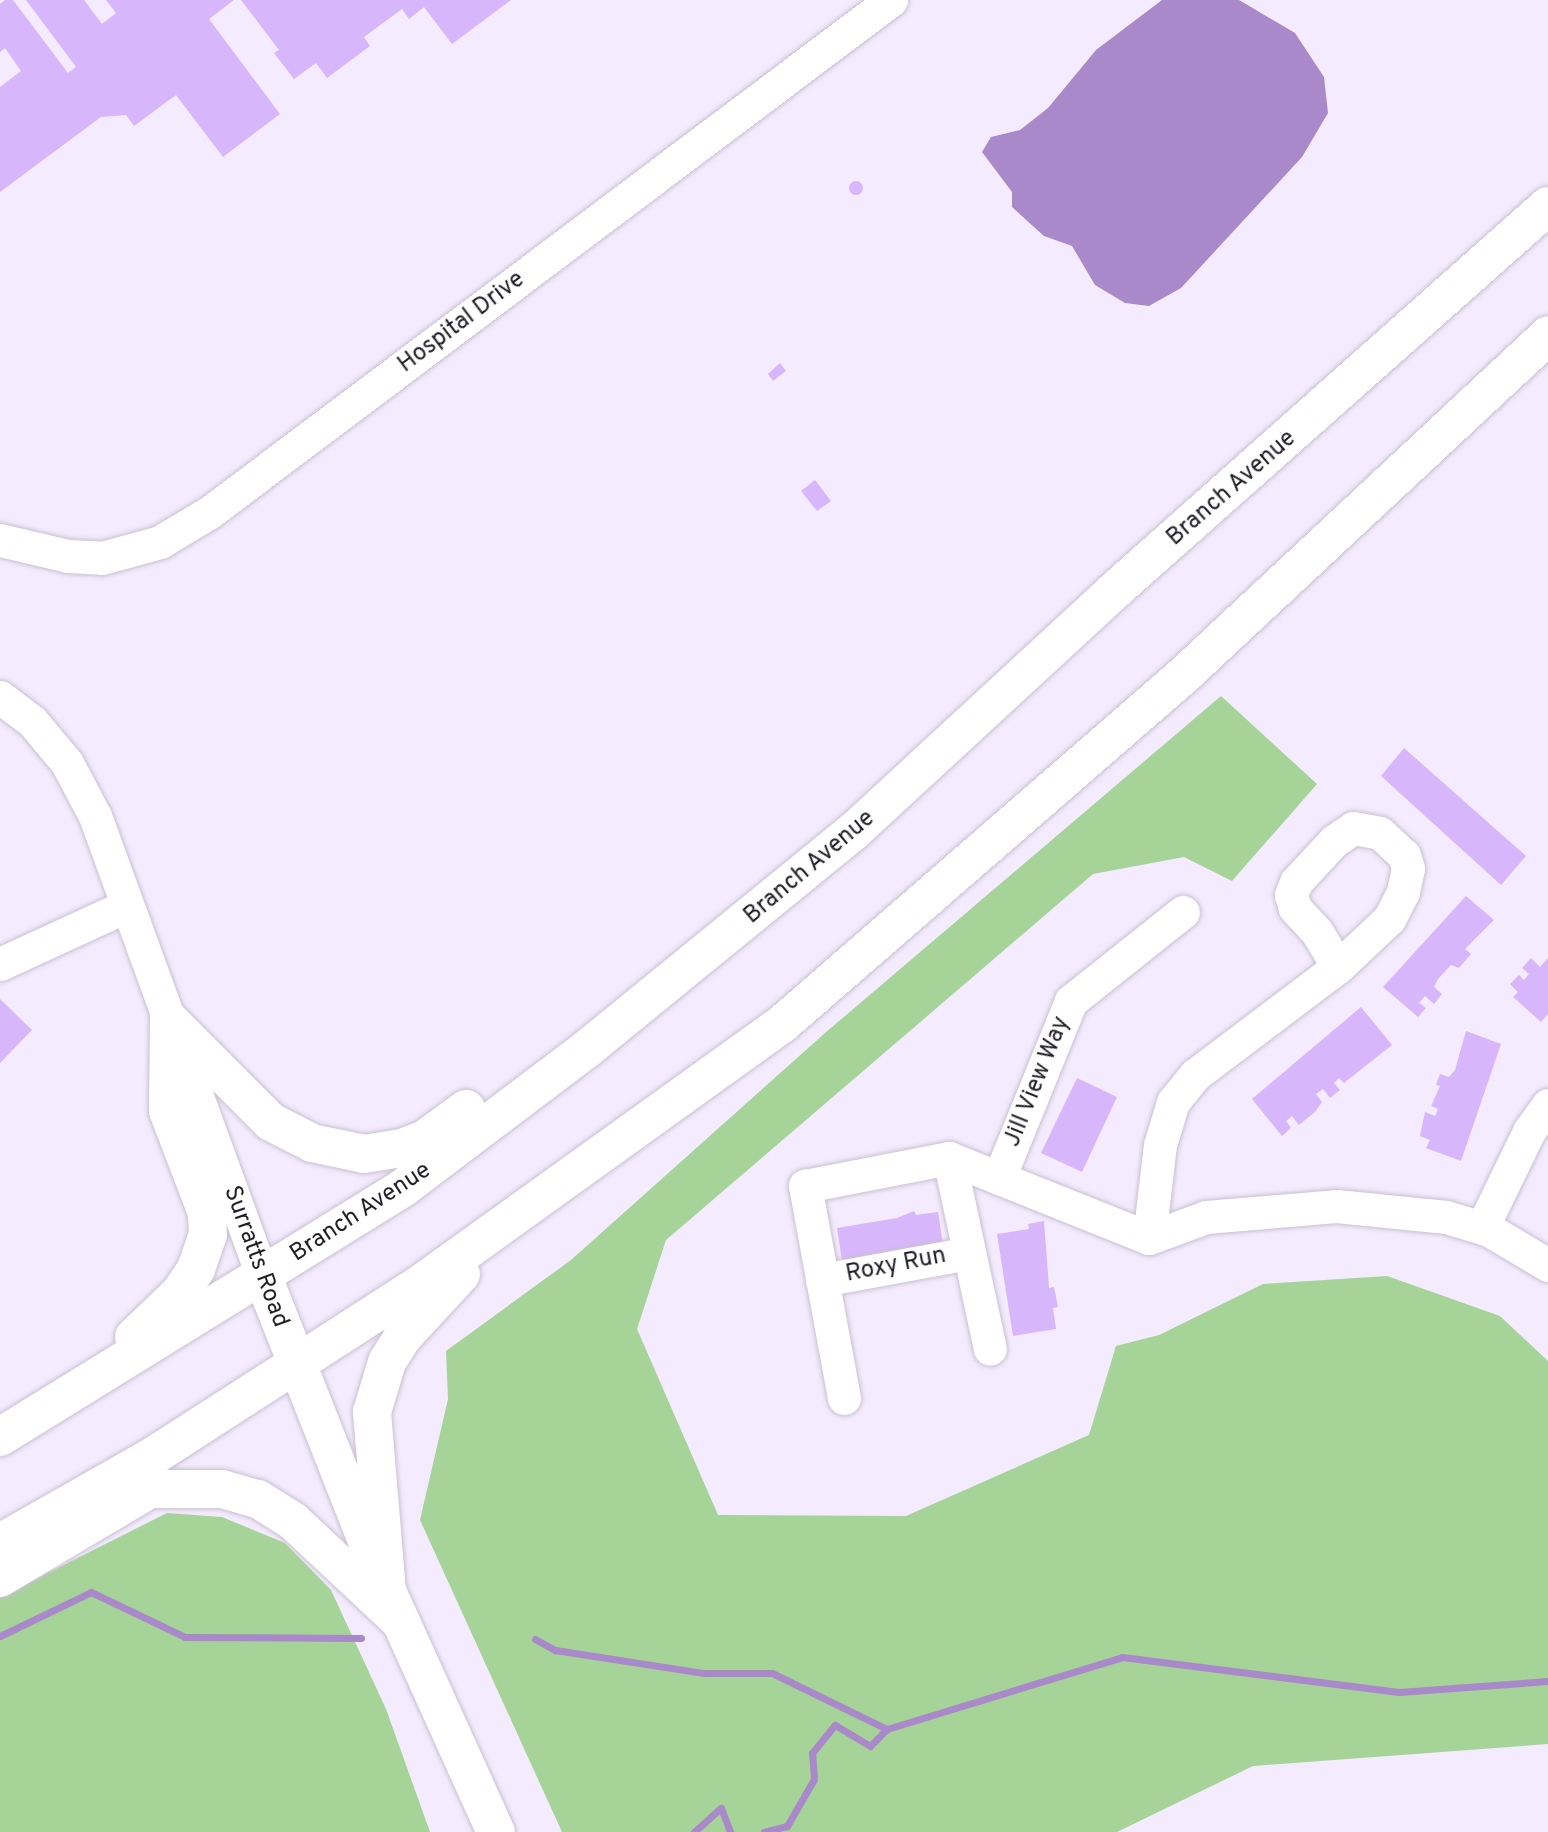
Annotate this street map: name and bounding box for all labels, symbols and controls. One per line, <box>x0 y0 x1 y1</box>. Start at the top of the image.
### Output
street label: Hospital Drive <box>393 266 531 380</box>
street label: Branch Avenue <box>1161 425 1303 553</box>
street label: Branch Avenue <box>738 805 882 931</box>
street label: Jill View Way <box>999 1012 1077 1152</box>
street label: Branch Avenue <box>285 1157 437 1269</box>
street label: Surratts Road <box>216 1182 294 1332</box>
street label: Roxy Run <box>843 1242 949 1290</box>

